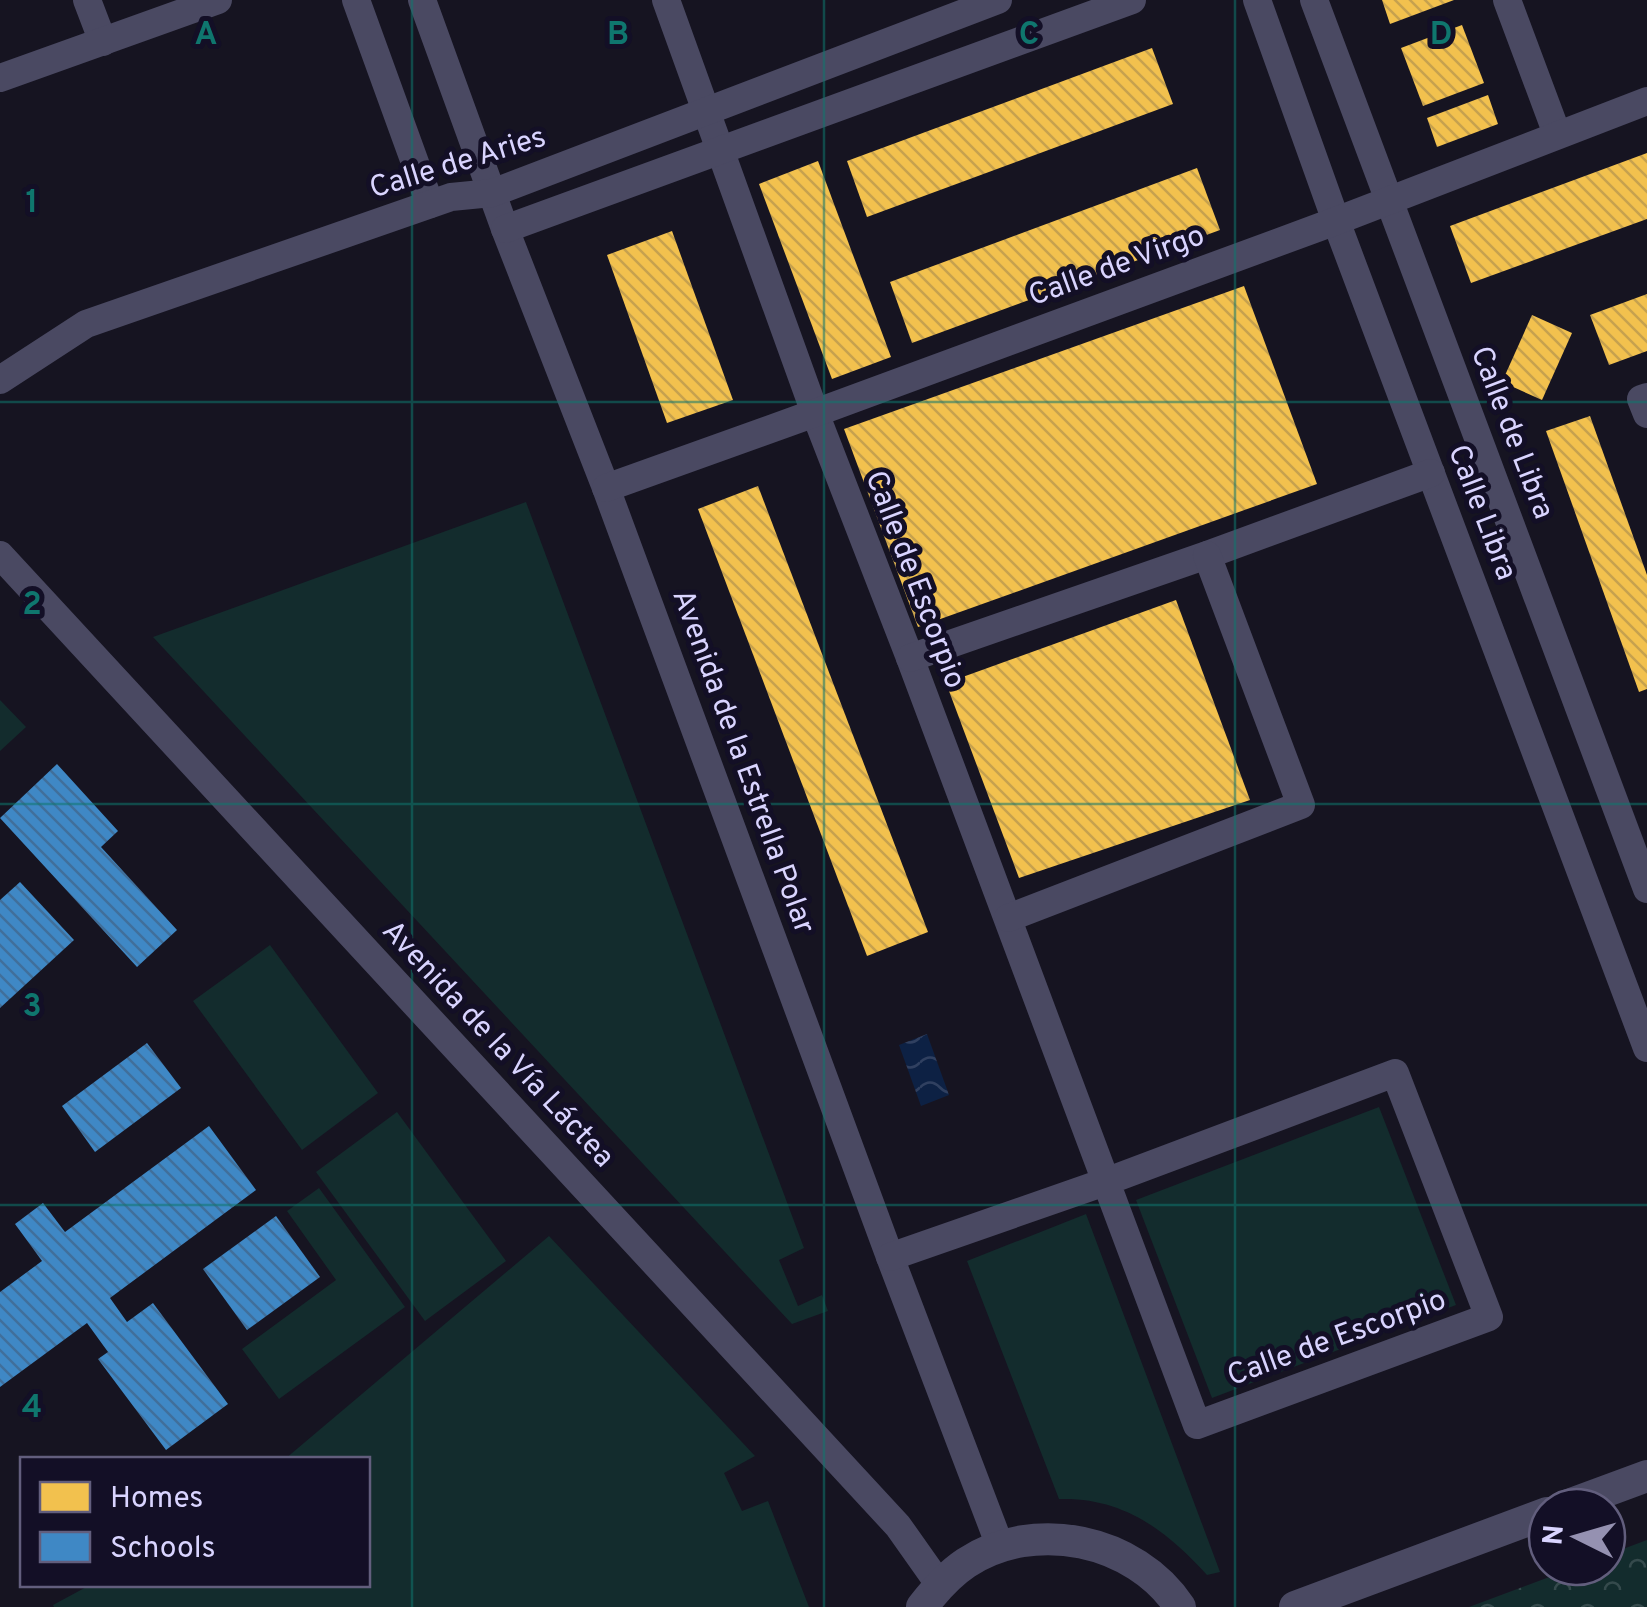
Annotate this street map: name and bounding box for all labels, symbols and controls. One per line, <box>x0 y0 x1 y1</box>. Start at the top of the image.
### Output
text: A <box>195 16 217 56</box>
text: B <box>607 16 629 56</box>
text: C <box>1019 16 1039 56</box>
text: D <box>1430 16 1452 56</box>
street label: Calle de Aries <box>365 120 551 208</box>
text: 1 <box>26 184 38 224</box>
street label: Calle de Virgo <box>1024 218 1210 316</box>
street label: Calle de Libra <box>1461 341 1561 525</box>
street label: Calle Libra <box>1438 440 1524 586</box>
street label: Calle de Escorpio <box>856 466 972 694</box>
street label: Avenida de la Estrella Polar <box>662 585 822 940</box>
text: 2 <box>22 586 42 626</box>
street label: Avenida de la Vía Láctea <box>373 914 621 1176</box>
text: 3 <box>22 988 42 1028</box>
street label: Calle de Escorpio <box>1223 1282 1451 1396</box>
text: 4 <box>22 1389 42 1429</box>
legend <box>20 1457 370 1587</box>
text: Homes <box>110 1481 203 1518</box>
north arrow <box>1527 1487 1627 1587</box>
text: N <box>1536 1523 1574 1547</box>
text: Schools <box>110 1531 216 1568</box>

